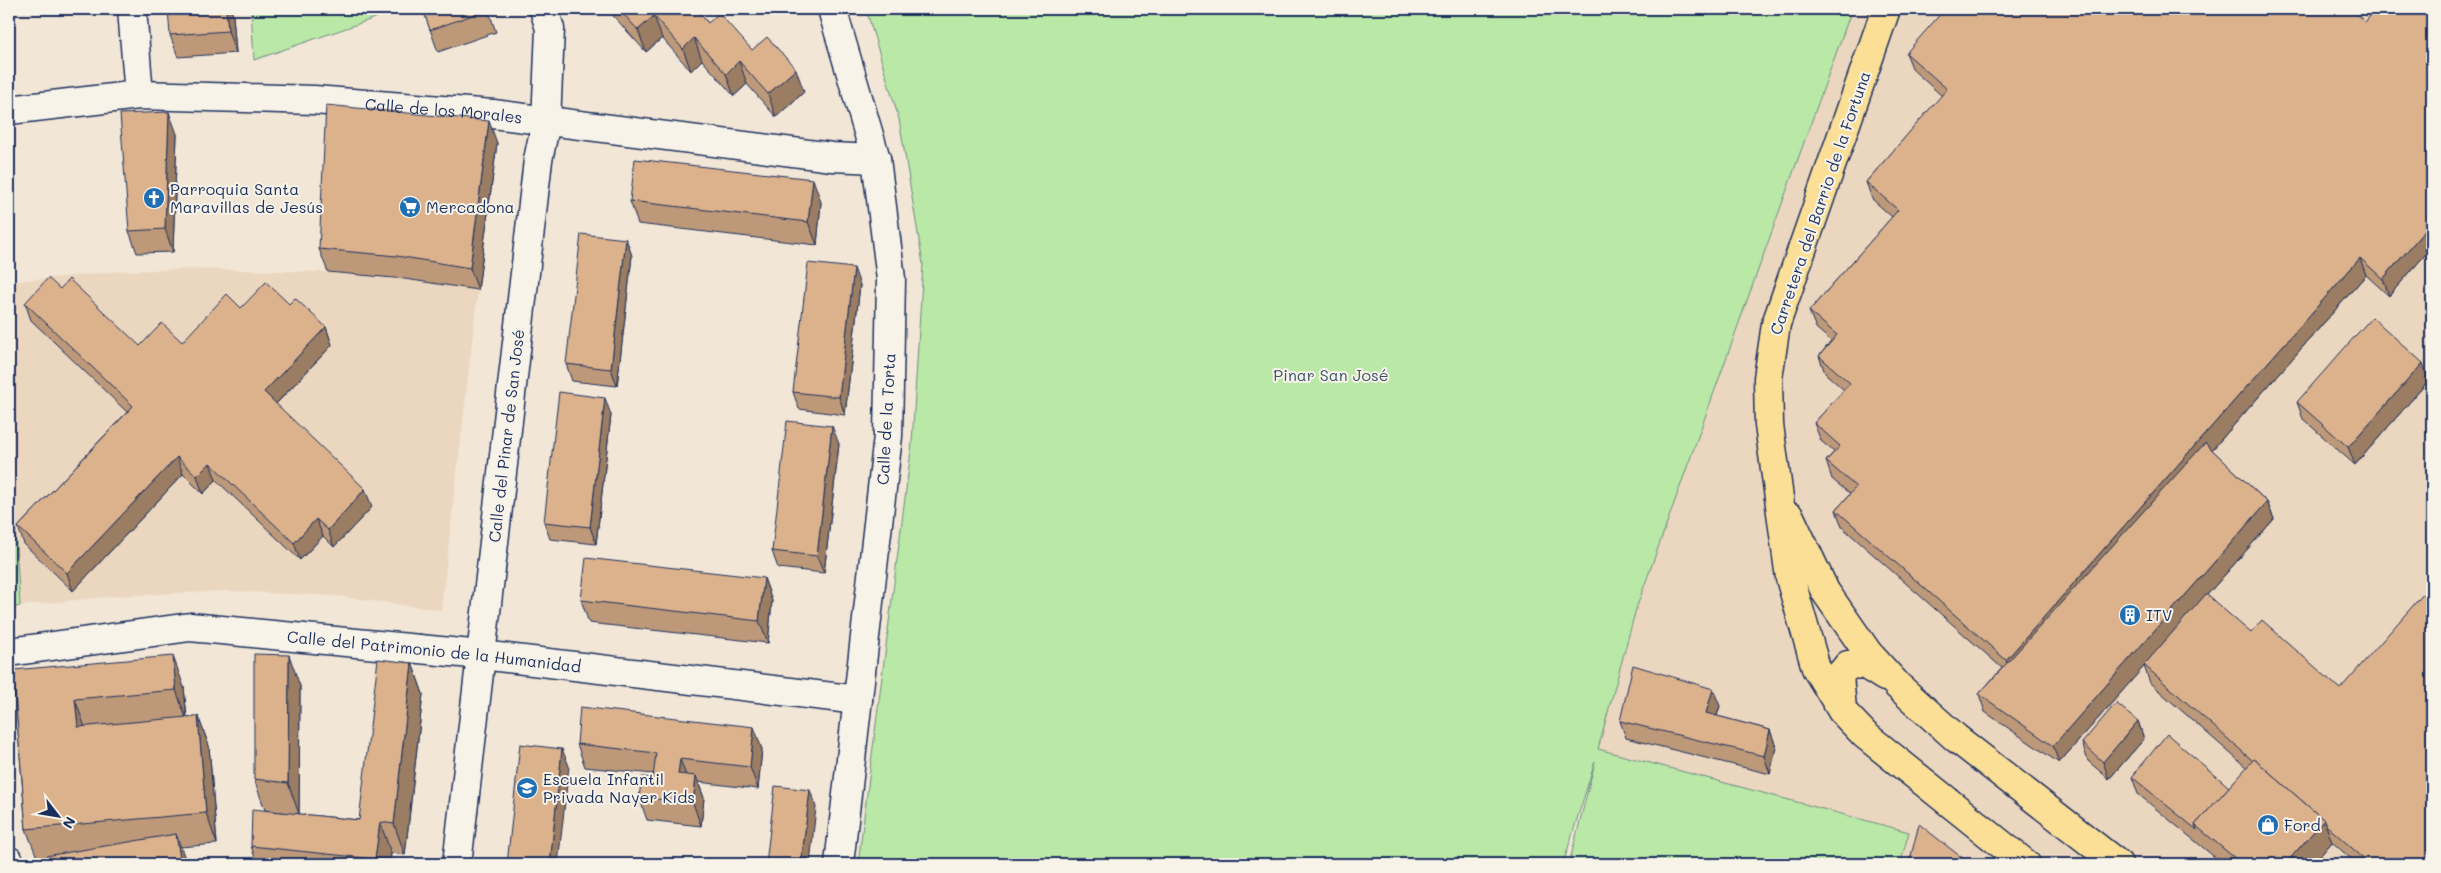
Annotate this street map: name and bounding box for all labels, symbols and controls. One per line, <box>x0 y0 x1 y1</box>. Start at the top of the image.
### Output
street label: Carretera del Barrio de la Fortuna <box>1764 68 1875 337</box>
street label: Calle de los Morales <box>364 93 524 128</box>
place label: Parroquia Santa Maravillas de Jesús <box>170 178 323 217</box>
church icon: Parroquia Santa Maravillas de Jesús <box>142 186 166 210</box>
supermarket icon: Mercadona <box>398 195 422 219</box>
place label: Mercadona <box>426 196 515 217</box>
street label: Calle del Pinar de San José <box>483 328 528 544</box>
street label: Calle de la Torta <box>872 352 899 486</box>
park label: Pinar San José <box>1273 364 1389 385</box>
building icon: ITV <box>2118 603 2142 627</box>
place label: ITV <box>2146 604 2172 625</box>
street label: Calle del Patrimonio de la Humanidad <box>286 625 582 677</box>
place label: Escuela Infantil Privada Nayer Kids <box>543 768 695 807</box>
school or university icon: Escuela Infantil Privada Nayer Kids <box>515 776 539 800</box>
north arrow <box>32 790 82 840</box>
text: N <box>59 813 80 832</box>
shop icon: Ford <box>2256 813 2280 837</box>
place label: Ford <box>2284 814 2321 835</box>

